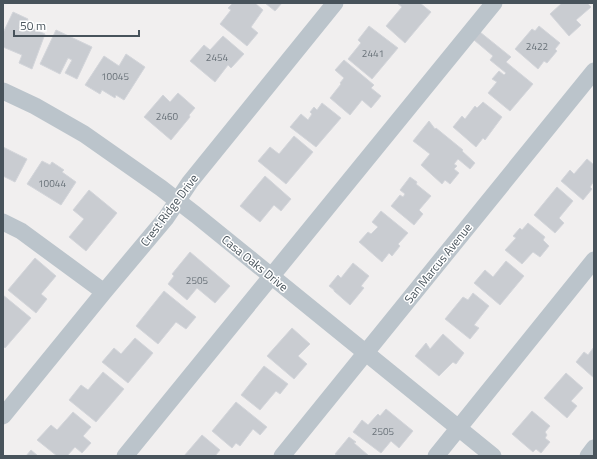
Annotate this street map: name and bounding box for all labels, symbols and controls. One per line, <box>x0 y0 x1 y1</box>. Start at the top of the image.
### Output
scale bar <box>14 12 139 38</box>
text: 50 m <box>20 16 46 35</box>
house number: 2422 <box>526 39 548 54</box>
house number: 2441 <box>362 46 384 61</box>
house number: 2454 <box>206 50 229 65</box>
house number: 10045 <box>101 69 129 84</box>
house number: 2460 <box>156 109 179 124</box>
street label: Crest Ridge Drive <box>135 170 203 250</box>
house number: 10044 <box>38 176 66 191</box>
street label: San Marcus Avenue <box>399 219 477 307</box>
street label: Casa Oaks Drive <box>218 230 292 296</box>
house number: 2505 <box>186 273 209 288</box>
house number: 2505 <box>372 424 395 439</box>

